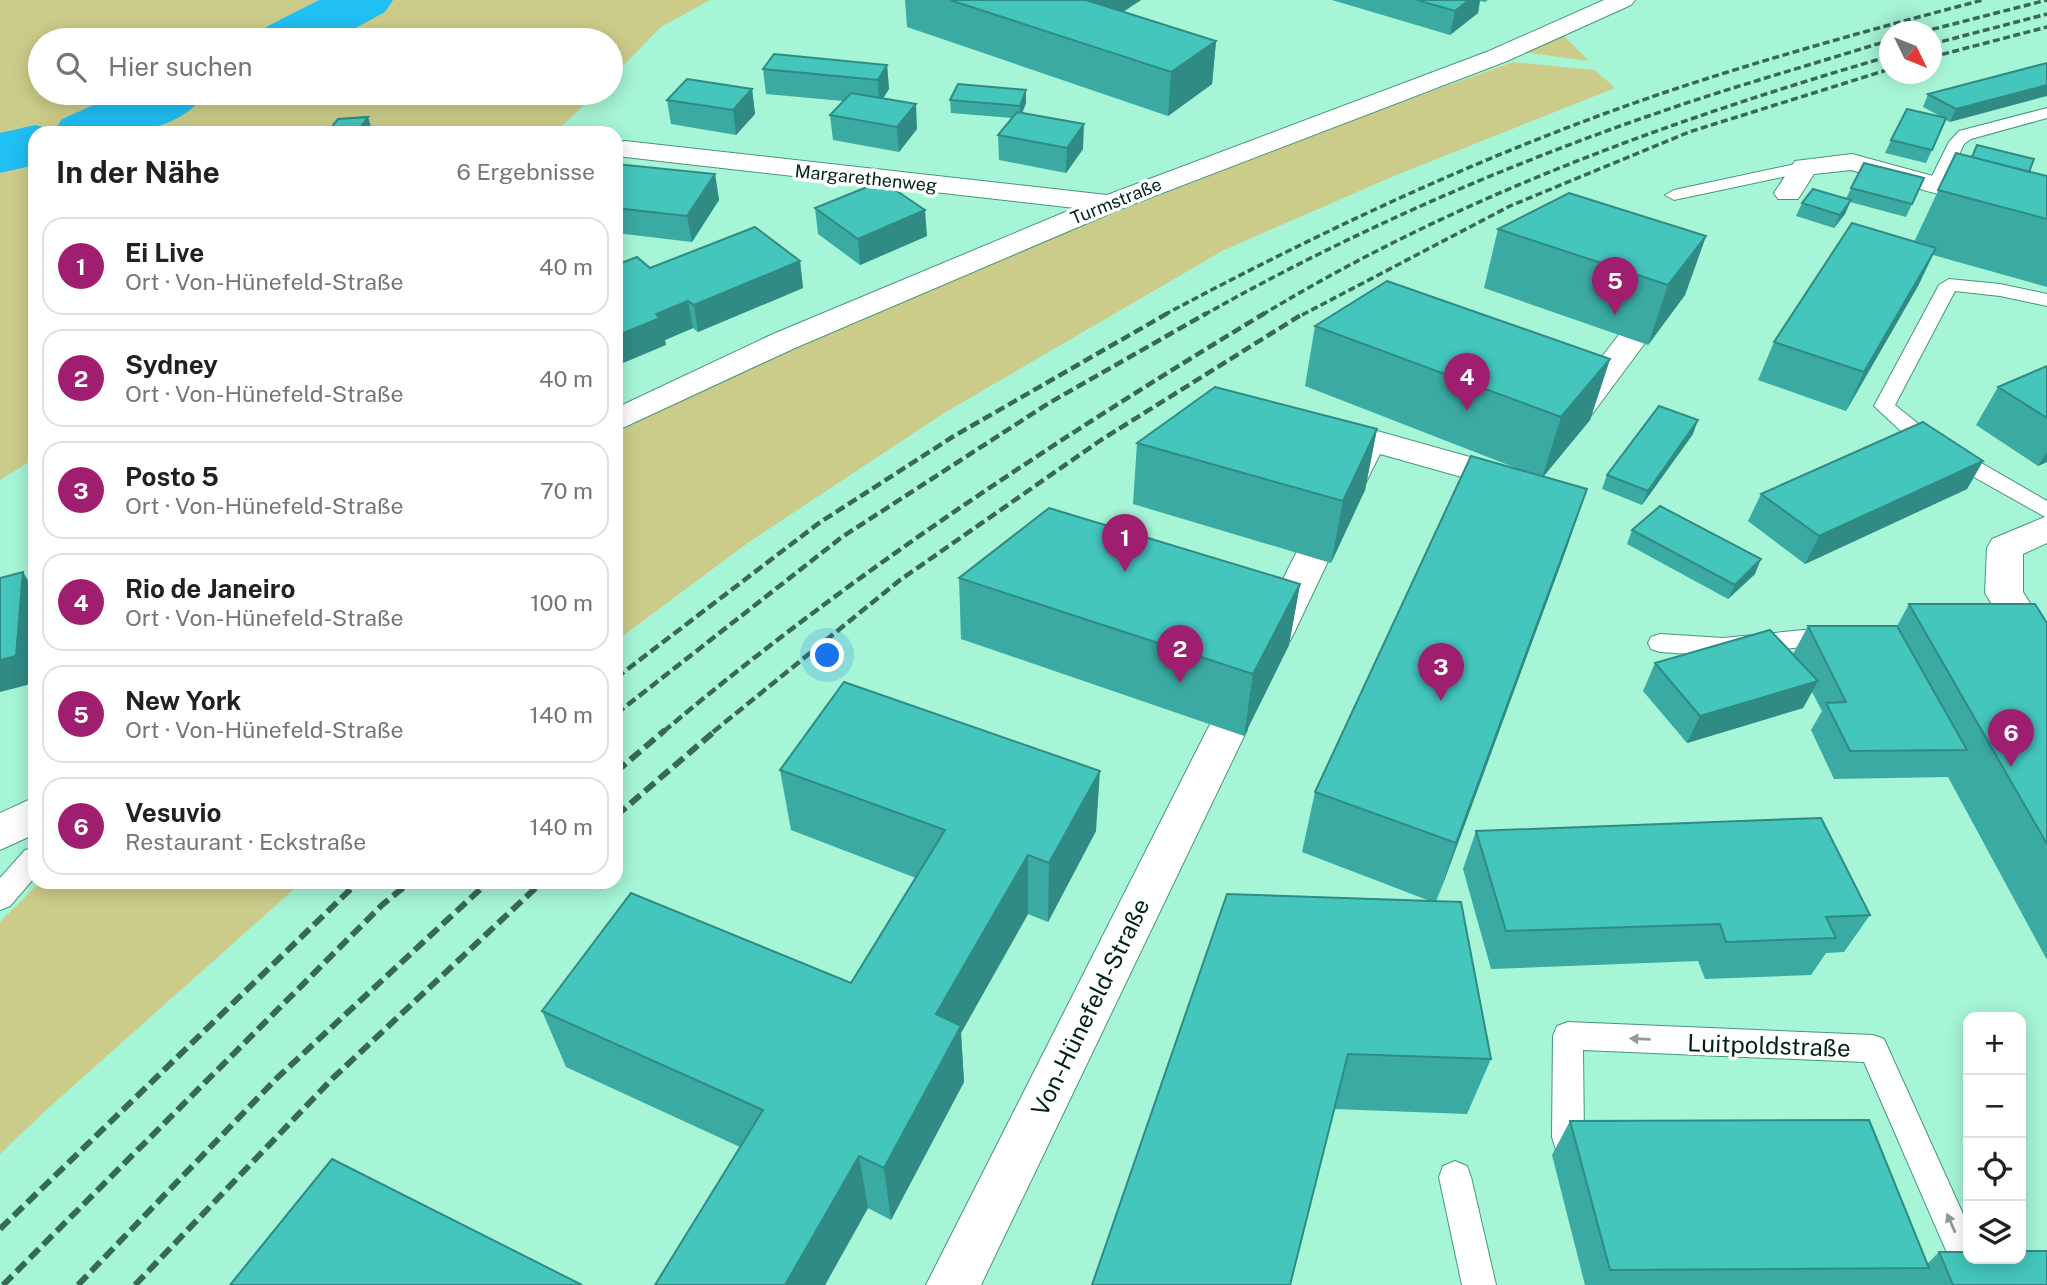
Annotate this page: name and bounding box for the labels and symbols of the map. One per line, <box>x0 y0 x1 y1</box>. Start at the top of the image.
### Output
north arrow <box>1879 21 1942 84</box>
street label: Margarethenweg <box>794 160 938 196</box>
street label: Turmstraße <box>1067 173 1165 229</box>
pin: 5 <box>1592 257 1638 315</box>
pin: 4 <box>1444 353 1490 411</box>
pin: 1 <box>1102 514 1148 572</box>
pin: 2 <box>1157 625 1203 683</box>
your location <box>810 638 844 672</box>
pin: 3 <box>1418 643 1464 701</box>
pin: 6 <box>1988 709 2034 767</box>
street label: Von-Hünefeld-Straße <box>1025 894 1155 1120</box>
street label: Luitpoldstraße <box>1687 1028 1851 1062</box>
one-way arrow <box>1629 1034 1651 1045</box>
one-way arrow <box>1945 1212 1956 1233</box>

